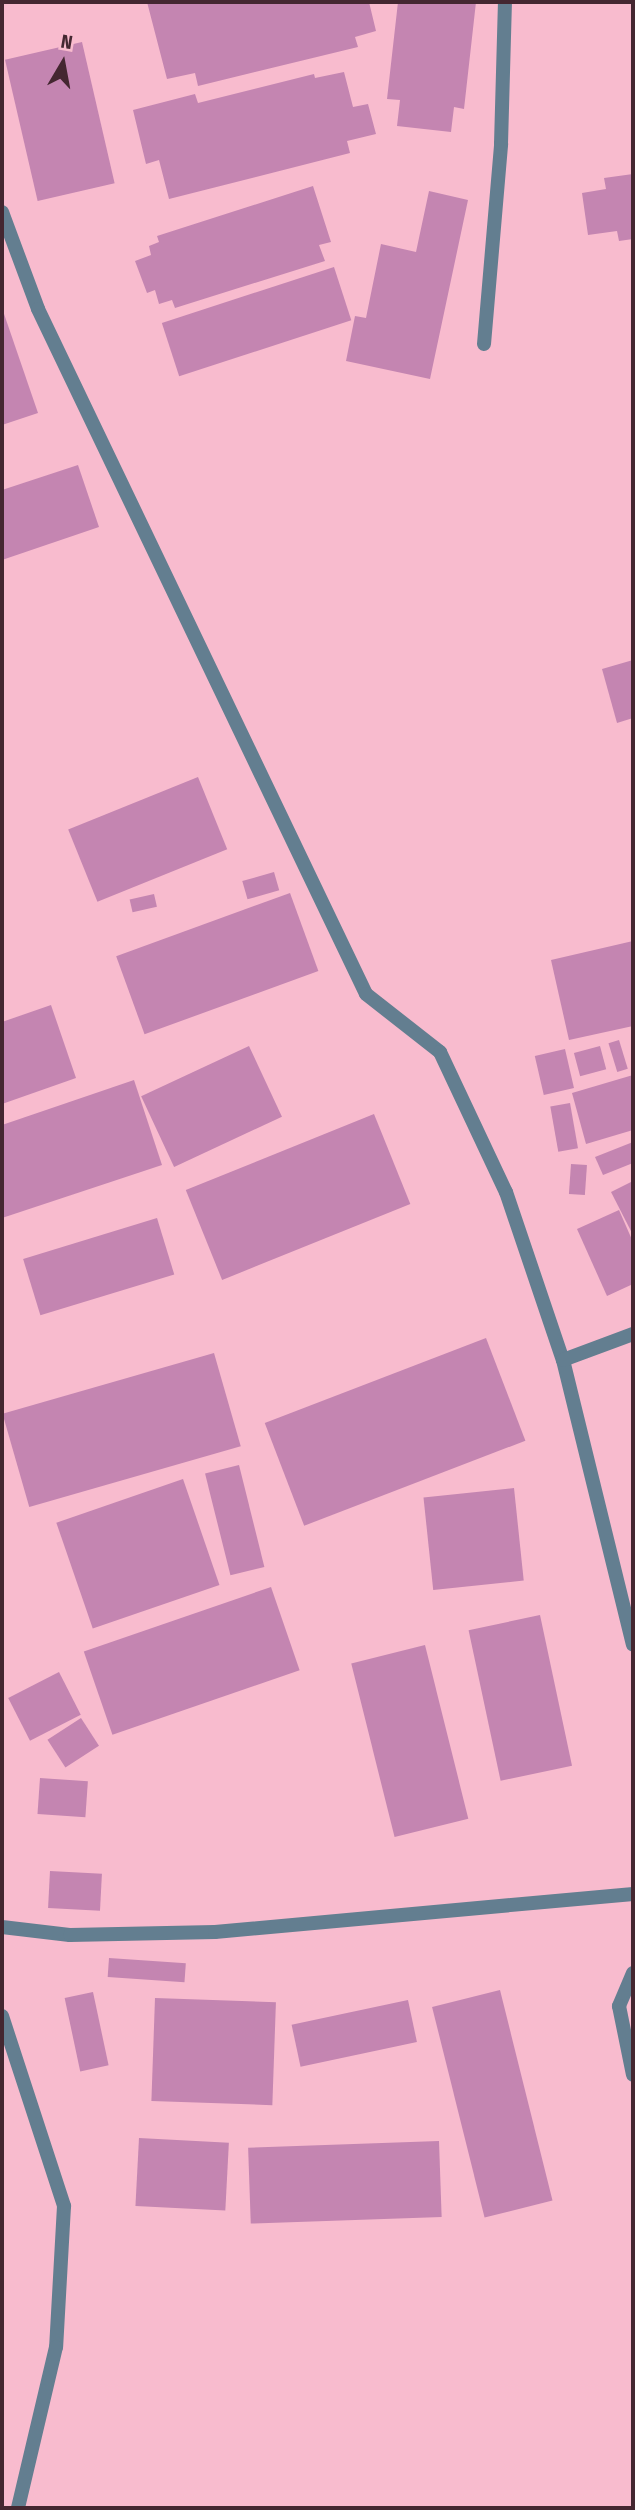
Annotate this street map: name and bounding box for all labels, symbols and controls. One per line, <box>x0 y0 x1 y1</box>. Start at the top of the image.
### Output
north arrow <box>28 28 98 98</box>
text: N <box>59 30 74 54</box>

